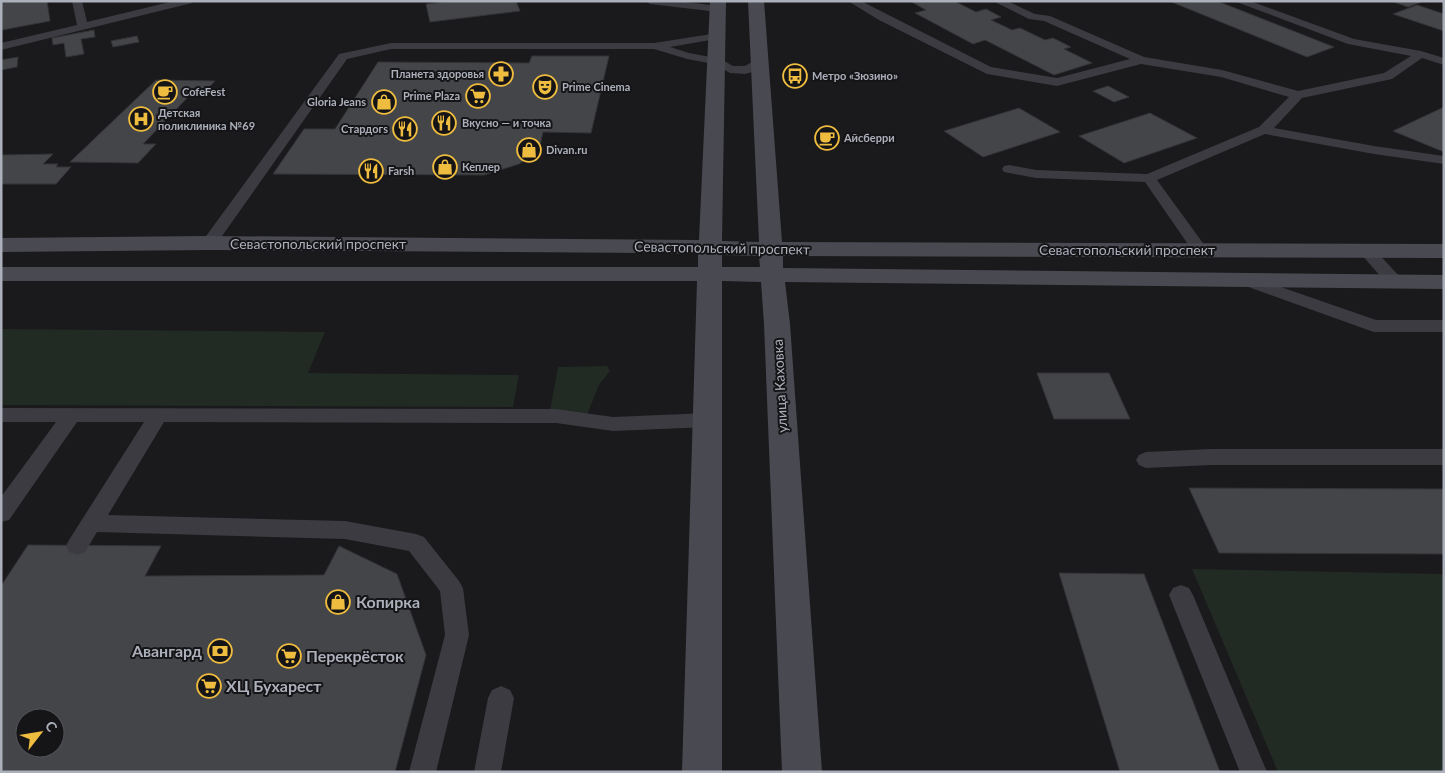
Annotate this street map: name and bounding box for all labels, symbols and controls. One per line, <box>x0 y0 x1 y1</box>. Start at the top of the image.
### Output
pharmacy icon: Планета здоровья <box>488 61 514 87</box>
bus stop icon: Метро «Зюзино» <box>782 63 808 89</box>
place label: Планета здоровья <box>391 67 484 80</box>
place label: Метро «Зюзино» <box>812 69 898 82</box>
theatre icon: Prime Cinema <box>532 74 558 100</box>
cafe icon: CofeFest <box>152 79 178 105</box>
place label: Prime Cinema <box>562 80 630 93</box>
supermarket icon: Prime Plaza <box>465 83 491 109</box>
place label: CofeFest <box>182 85 226 98</box>
shop icon: Gloria Jeans <box>371 89 397 115</box>
place label: Prime Plaza <box>403 89 460 102</box>
place label: Gloria Jeans <box>307 95 366 108</box>
hospital icon: Детская поликлиника №69 <box>128 106 154 132</box>
place label: Детская поликлиника №69 <box>158 106 255 132</box>
restaurant icon: Вкусно — и точка <box>431 110 457 136</box>
restaurant icon: Стардогs <box>392 116 418 142</box>
place label: Вкусно — и точка <box>462 116 551 129</box>
place label: Стардогs <box>341 122 388 135</box>
cafe icon: Айсберри <box>814 125 840 151</box>
place label: Айсберри <box>843 131 895 144</box>
shop icon: Divan.ru <box>516 137 542 163</box>
place label: Divan.ru <box>546 143 587 156</box>
shop icon: Кеплер <box>432 154 458 180</box>
restaurant icon: Farsh <box>358 158 384 184</box>
place label: Кеплер <box>462 160 500 173</box>
place label: Farsh <box>388 164 414 177</box>
street label: Севастопольский проспект <box>230 235 406 252</box>
street label: Севастопольский проспект <box>634 237 810 258</box>
street label: Севастопольский проспект <box>1039 241 1215 258</box>
street label: улица Каховка <box>769 339 790 433</box>
shop icon: Копирка <box>325 589 351 615</box>
place label: Копирка <box>356 592 420 611</box>
bank icon: Авангард <box>207 638 233 664</box>
place label: Авангард <box>131 641 202 660</box>
supermarket icon: Перекрёсток <box>276 643 302 669</box>
place label: Перекрёсток <box>306 646 404 665</box>
supermarket icon: ХЦ Бухарест <box>196 673 222 699</box>
place label: ХЦ Бухарест <box>226 676 322 695</box>
north arrow <box>15 708 65 758</box>
text: С <box>42 718 62 735</box>

